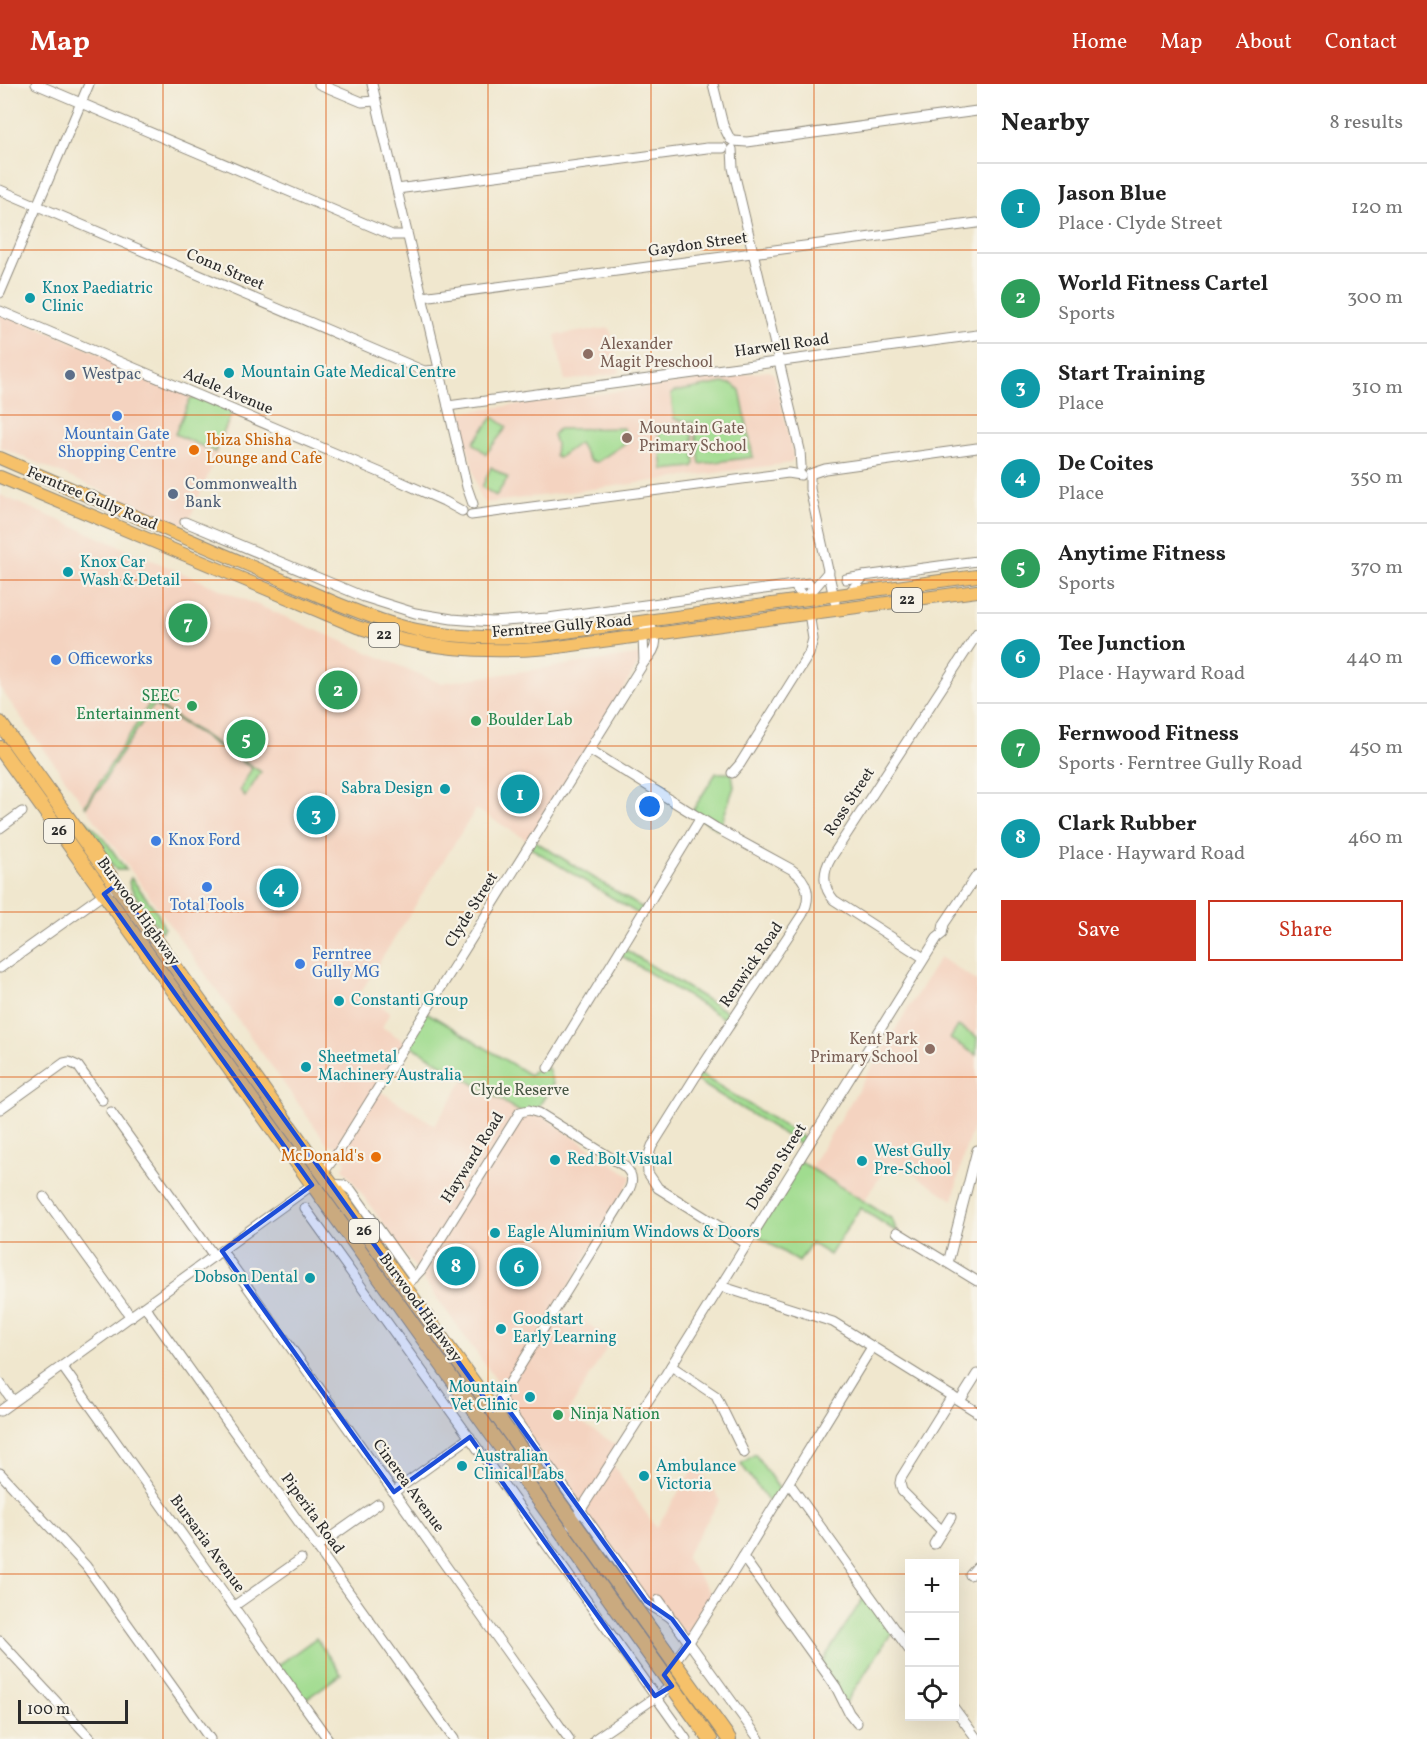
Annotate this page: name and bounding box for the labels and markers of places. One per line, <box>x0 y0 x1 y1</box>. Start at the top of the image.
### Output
place label: Knox Paediatric Clinic <box>42 278 153 318</box>
marker: Knox Paediatric Clinic <box>23 291 37 305</box>
place label: Alexander Magit Preschool <box>600 334 713 374</box>
marker: Alexander Magit Preschool <box>581 347 595 361</box>
place label: Mountain Gate Medical Centre <box>241 362 456 384</box>
place label: Westpac <box>82 364 141 386</box>
marker: Mountain Gate Medical Centre <box>222 366 236 380</box>
marker: Westpac <box>63 368 77 382</box>
marker: Mountain Gate Shopping Centre <box>110 409 124 423</box>
place label: Mountain Gate Primary School <box>639 418 747 458</box>
place label: Mountain Gate Shopping Centre <box>58 424 176 464</box>
place label: Ibiza Shisha Lounge and Cafe <box>206 430 322 470</box>
marker: Mountain Gate Primary School <box>620 431 634 445</box>
marker: Ibiza Shisha Lounge and Cafe <box>187 443 201 457</box>
place label: Commonwealth Bank <box>185 474 297 514</box>
marker: Commonwealth Bank <box>166 487 180 501</box>
place label: Knox Car Wash & Detail <box>80 552 180 592</box>
marker: Knox Car Wash & Detail <box>61 565 75 579</box>
pin: 7 <box>168 600 207 646</box>
place label: Officeworks <box>68 649 153 671</box>
marker: Officeworks <box>49 653 63 667</box>
pin: 2 <box>318 668 358 712</box>
place label: SEEC Entertainment <box>76 686 180 726</box>
marker: SEEC Entertainment <box>185 699 199 713</box>
place label: Boulder Lab <box>488 710 573 732</box>
marker: Boulder Lab <box>469 714 483 728</box>
pin: 5 <box>226 716 266 762</box>
pin: 1 <box>500 772 540 816</box>
place label: Sabra Design <box>341 778 433 800</box>
marker: Sabra Design <box>438 782 452 796</box>
pin: 3 <box>296 792 336 838</box>
place label: Knox Ford <box>168 830 241 852</box>
marker: Knox Ford <box>149 834 163 848</box>
pin: 4 <box>260 866 298 910</box>
marker: Total Tools <box>200 880 214 894</box>
place label: Total Tools <box>170 895 244 917</box>
place label: Ferntree Gully MG <box>312 944 380 984</box>
marker: Ferntree Gully MG <box>293 957 307 971</box>
place label: Constanti Group <box>351 990 468 1012</box>
marker: Constanti Group <box>332 994 346 1008</box>
place label: Kent Park Primary School <box>810 1029 918 1069</box>
marker: Kent Park Primary School <box>923 1042 937 1056</box>
place label: Sheetmetal Machinery Australia <box>318 1047 462 1087</box>
marker: Sheetmetal Machinery Australia <box>299 1060 313 1074</box>
place label: West Gully Pre-School <box>874 1141 951 1181</box>
place label: McDonald's <box>281 1146 364 1168</box>
place label: Red Bolt Visual <box>567 1149 673 1171</box>
marker: McDonald's <box>369 1150 383 1164</box>
marker: Red Bolt Visual <box>548 1153 562 1167</box>
marker: West Gully Pre-School <box>855 1154 869 1168</box>
place label: Eagle Aluminium Windows & Doors <box>507 1222 760 1244</box>
marker: Eagle Aluminium Windows & Doors <box>488 1226 502 1240</box>
pin: 8 <box>436 1244 476 1288</box>
pin: 6 <box>500 1244 538 1290</box>
place label: Dobson Dental <box>194 1267 298 1289</box>
marker: Dobson Dental <box>303 1271 317 1285</box>
place label: Goodstart Early Learning <box>513 1309 617 1349</box>
marker: Goodstart Early Learning <box>494 1322 508 1336</box>
place label: Mountain Vet Clinic <box>448 1377 518 1417</box>
marker: Mountain Vet Clinic <box>523 1390 537 1404</box>
place label: Ninja Nation <box>570 1404 660 1426</box>
marker: Ninja Nation <box>551 1408 565 1422</box>
place label: Australian Clinical Labs <box>474 1446 564 1486</box>
place label: Ambulance Victoria <box>656 1456 736 1496</box>
marker: Australian Clinical Labs <box>455 1459 469 1473</box>
marker: Ambulance Victoria <box>637 1469 651 1483</box>

